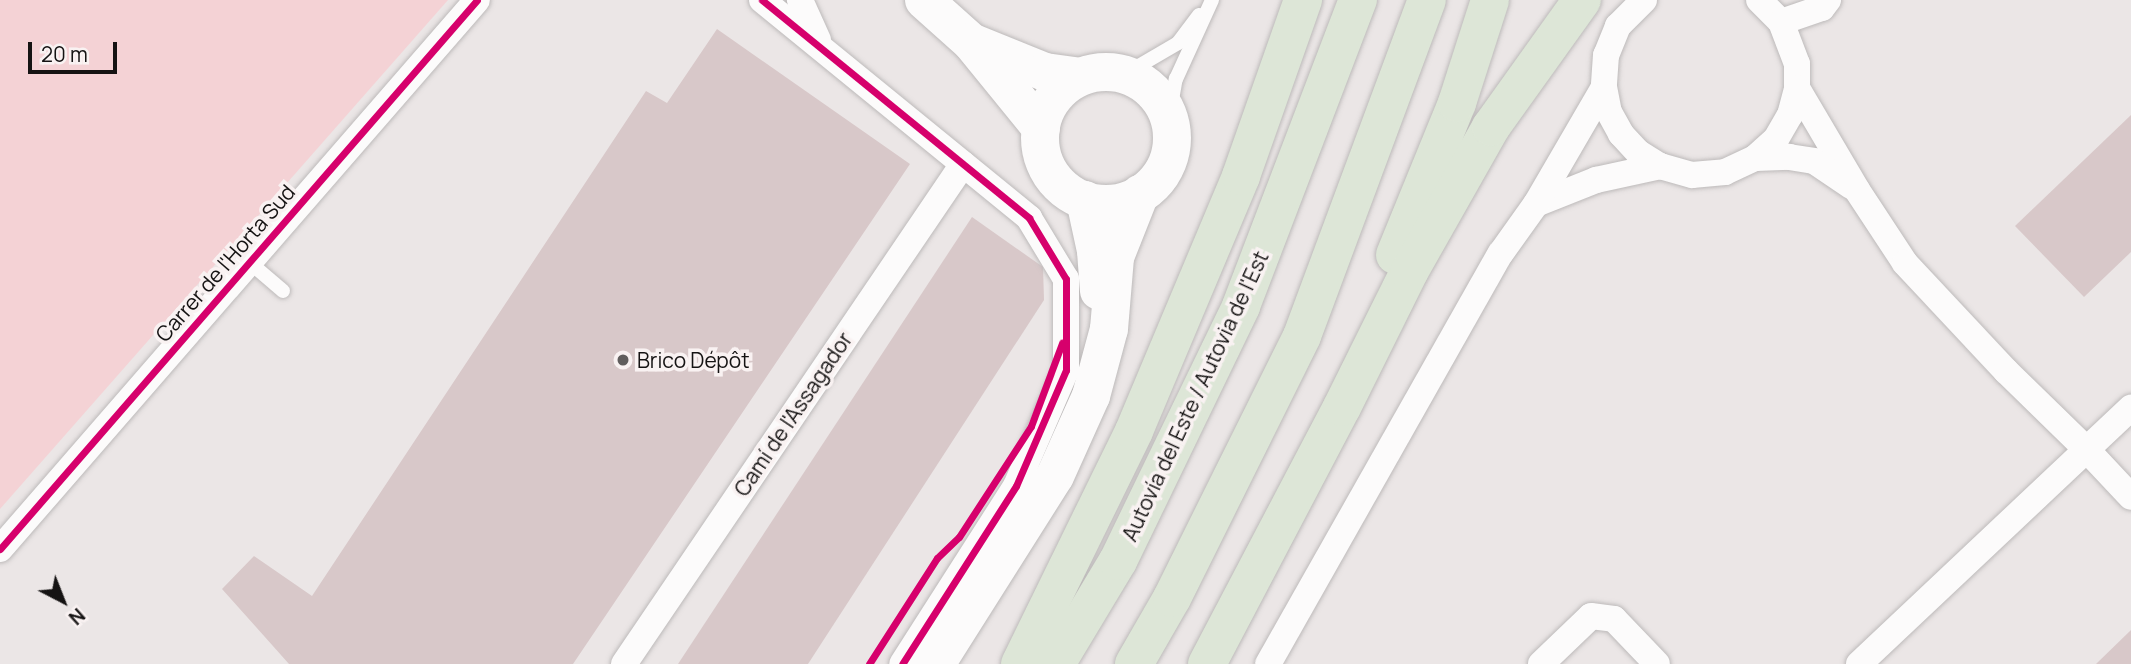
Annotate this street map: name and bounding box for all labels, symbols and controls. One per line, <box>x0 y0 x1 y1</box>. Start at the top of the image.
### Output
scale bar <box>32 28 121 72</box>
text: 20 m <box>41 40 88 68</box>
street label: Carrer de l'Horta Sud <box>150 179 300 347</box>
street label: Autovía del Este / Autovia de l'Est <box>1117 247 1273 545</box>
street label: Camí de l'Assagador <box>729 327 857 501</box>
place label: Brico Dépôt <box>637 347 750 373</box>
marker: Brico Dépôt <box>615 352 631 368</box>
north arrow <box>28 566 98 636</box>
text: N <box>63 602 91 631</box>

